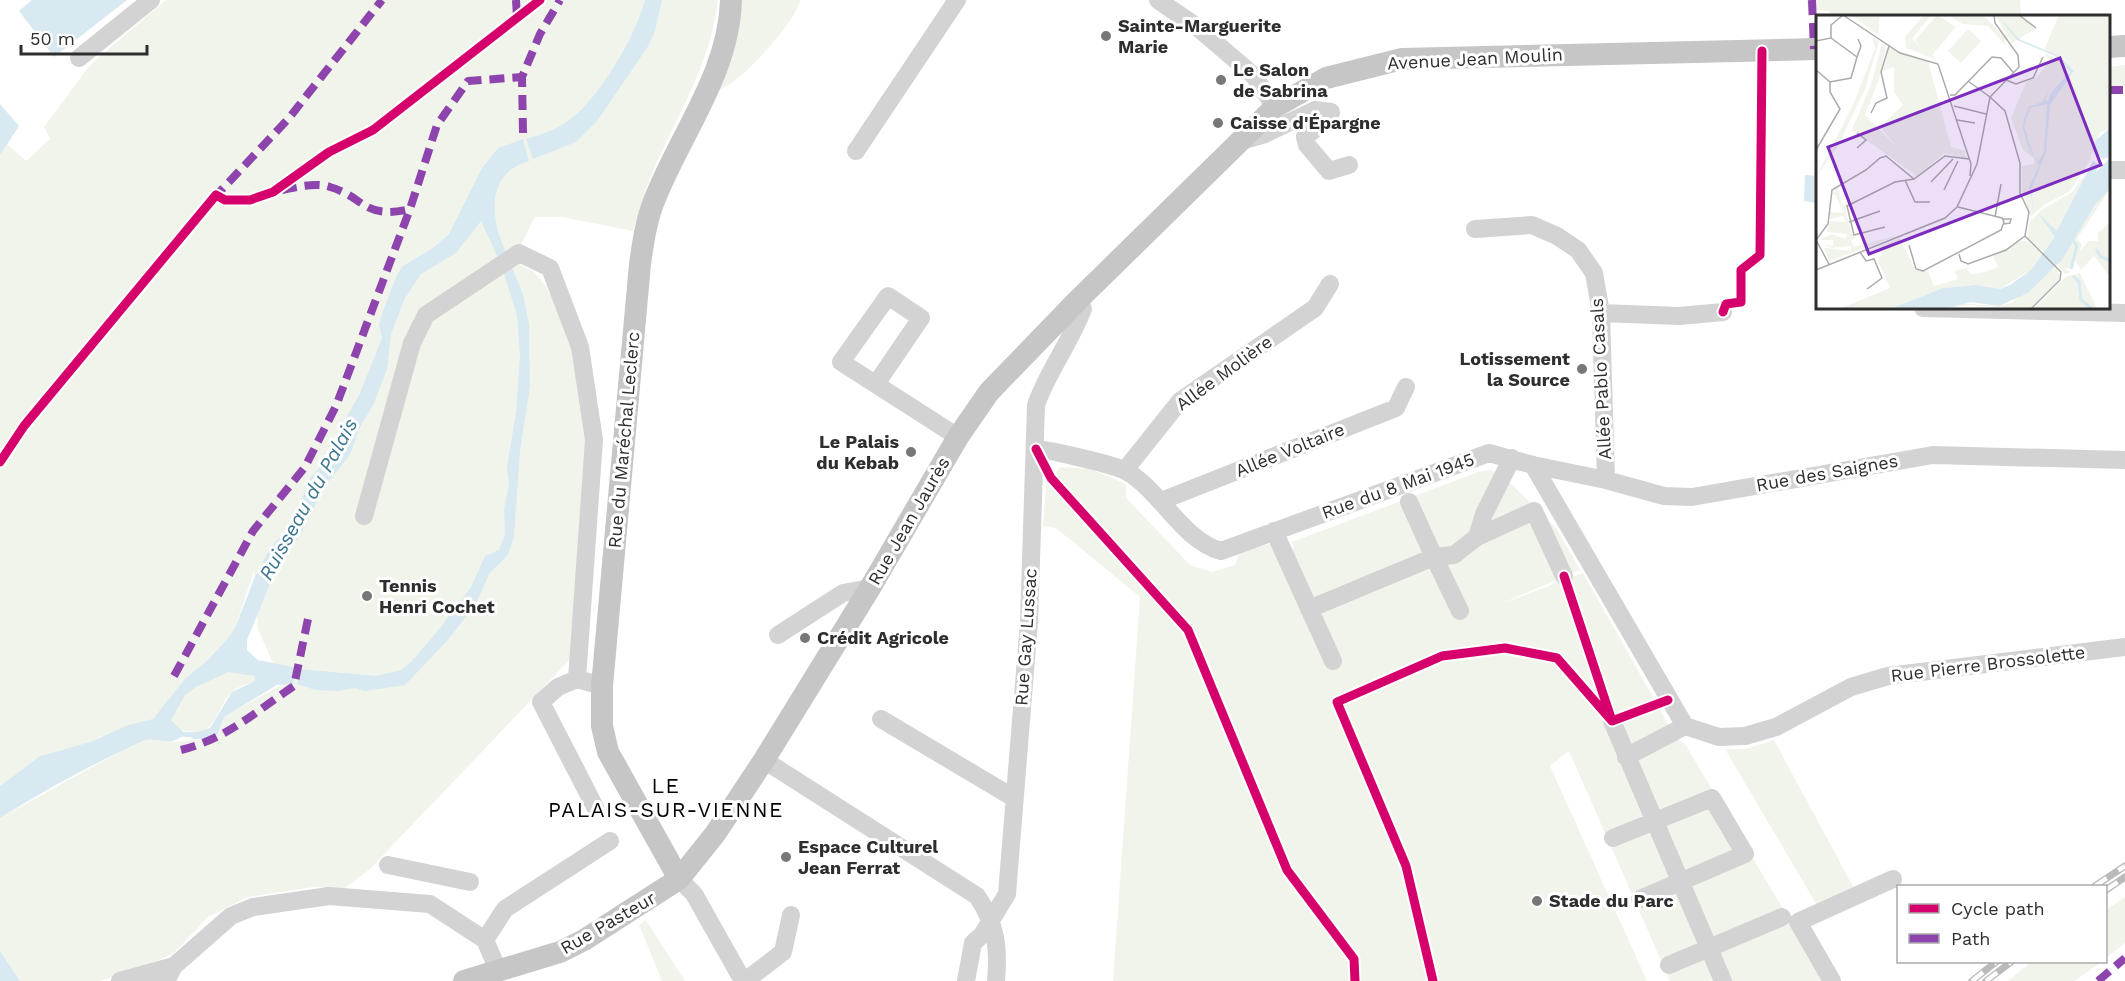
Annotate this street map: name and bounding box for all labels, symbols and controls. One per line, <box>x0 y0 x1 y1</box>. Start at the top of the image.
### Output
place label: Sainte-Marguerite Marie <box>1118 15 1281 57</box>
inset map <box>1816 15 2110 309</box>
scale bar <box>21 18 147 56</box>
text: 50 m <box>30 28 75 49</box>
marker: Sainte-Marguerite Marie <box>1099 29 1113 43</box>
street label: Avenue Jean Moulin <box>1387 43 1563 74</box>
place label: Le Salon de Sabrina <box>1233 59 1328 101</box>
marker: Le Salon de Sabrina <box>1214 73 1228 87</box>
place label: Caisse d'Épargne <box>1230 112 1381 133</box>
marker: Caisse d'Épargne <box>1211 116 1225 130</box>
street label: Allée Pablo Casals <box>1586 298 1615 460</box>
street label: Rue du Maréchal Leclerc <box>604 331 643 549</box>
street label: Allée Molière <box>1171 331 1276 415</box>
place label: Lotissement la Source <box>1460 348 1570 390</box>
marker: Lotissement la Source <box>1575 362 1589 376</box>
water label: Ruisseau du Palais <box>254 414 362 584</box>
street label: Allée Voltaire <box>1232 418 1347 481</box>
place label: Le Palais du Kebab <box>816 431 899 473</box>
marker: Le Palais du Kebab <box>904 445 918 459</box>
street label: Rue du 8 Mai 1945 <box>1319 448 1477 523</box>
street label: Rue des Saignes <box>1754 450 1899 495</box>
street label: Rue Jean Jaurès <box>863 453 954 589</box>
street label: Rue Gay Lussac <box>1010 567 1041 707</box>
place label: Tennis Henri Cochet <box>379 575 495 617</box>
marker: Tennis Henri Cochet <box>360 589 374 603</box>
place label: Crédit Agricole <box>817 627 949 648</box>
marker: Crédit Agricole <box>798 631 812 645</box>
street label: Rue Pierre Brossolette <box>1889 641 2086 686</box>
district label: LE PALAIS-SUR-VIENNE <box>548 773 784 822</box>
place label: Espace Culturel Jean Ferrat <box>798 836 938 878</box>
marker: Espace Culturel Jean Ferrat <box>779 850 793 864</box>
legend <box>1897 885 2107 963</box>
street label: Rue Pasteur <box>556 887 659 958</box>
place label: Stade du Parc <box>1549 890 1674 911</box>
marker: Stade du Parc <box>1530 894 1544 908</box>
text: Cycle path <box>1951 898 2045 919</box>
text: Path <box>1951 928 1991 949</box>

